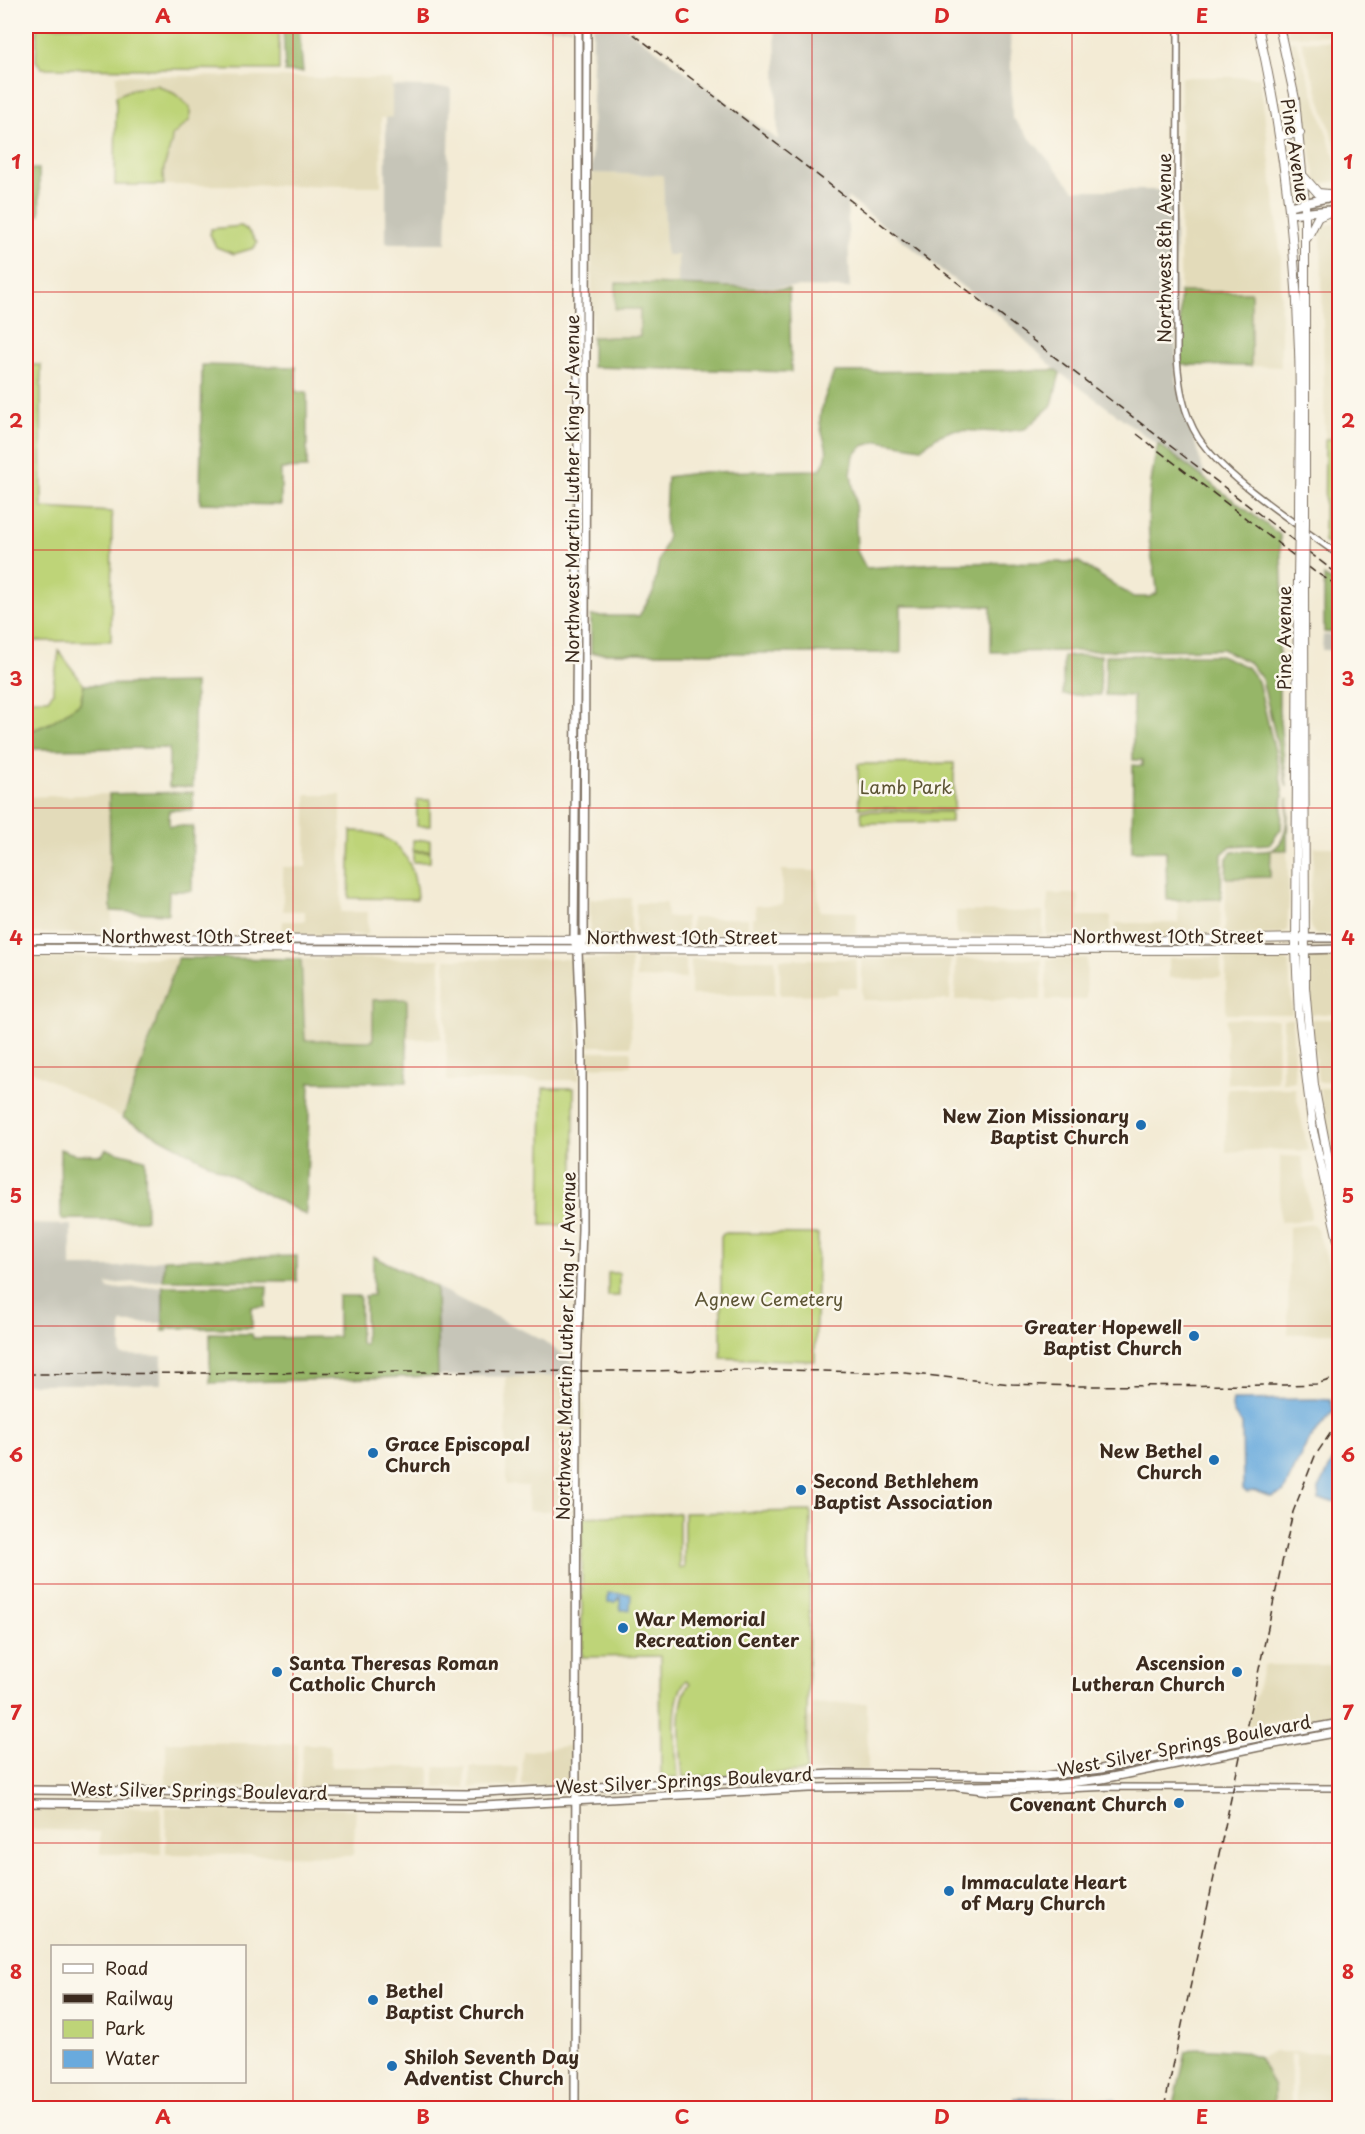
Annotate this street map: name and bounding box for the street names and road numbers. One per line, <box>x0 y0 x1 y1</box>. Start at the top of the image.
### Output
street label: Pine Avenue <box>1274 96 1318 204</box>
street label: Northwest 8th Avenue <box>1150 153 1177 343</box>
street label: Northwest Martin Luther King Jr Avenue <box>558 314 585 663</box>
street label: Pine Avenue <box>1270 585 1297 690</box>
street label: Northwest 10th Street <box>101 922 293 949</box>
street label: Northwest 10th Street <box>1072 922 1264 949</box>
street label: Northwest 10th Street <box>586 923 778 950</box>
street label: Northwest Martin Luther King Jr Avenue <box>548 1171 582 1521</box>
street label: West Silver Springs Boulevard <box>1055 1707 1313 1783</box>
street label: West Silver Springs Boulevard <box>555 1760 813 1800</box>
street label: West Silver Springs Boulevard <box>70 1774 328 1806</box>

